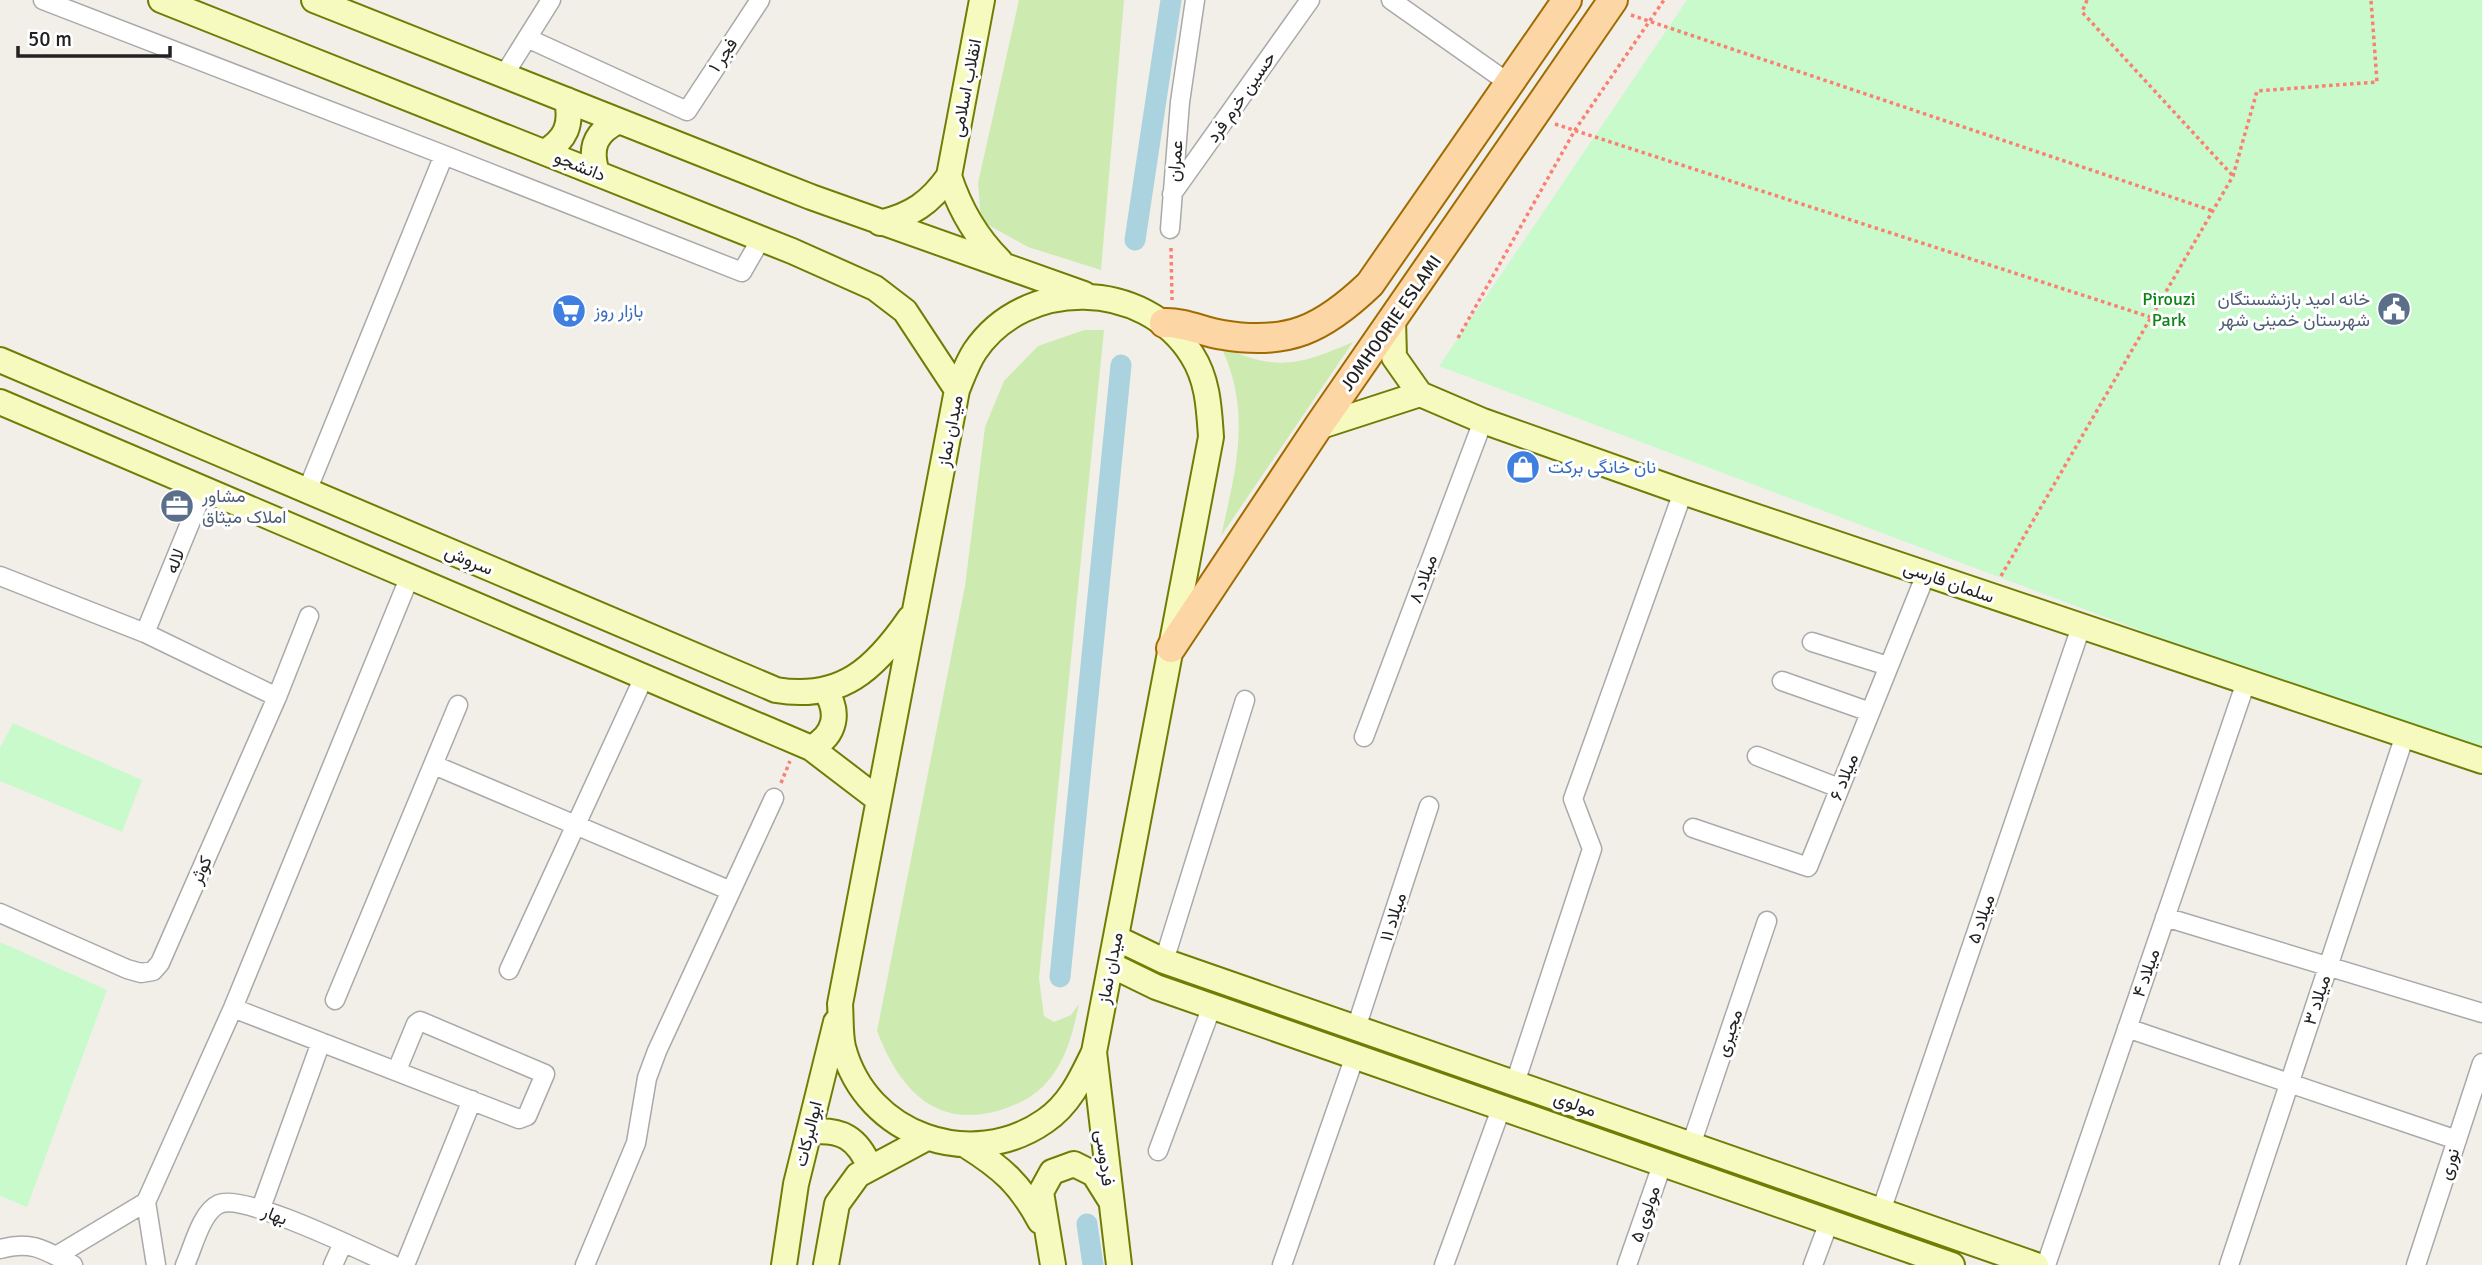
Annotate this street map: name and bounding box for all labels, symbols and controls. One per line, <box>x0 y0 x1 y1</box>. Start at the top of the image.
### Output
scale bar <box>18 14 170 58</box>
text: 50 m <box>28 26 72 52</box>
street label: فجر ۱ <box>704 34 742 76</box>
street label: انقلاب اسلامی <box>946 37 986 139</box>
street label: حسین خرم فرد <box>1202 47 1281 147</box>
street label: عمران <box>1162 139 1188 183</box>
street label: دانشجو <box>551 146 609 186</box>
street label: JOMHOORIE ESLAMI <box>1336 251 1446 395</box>
park label: Pirouzi Park <box>2142 288 2196 331</box>
place label: خانه امید بازنشستگان شهرستان خمینی شهر <box>2218 288 2370 331</box>
public building icon: خانه امید بازنشستگان شهرستان خمینی شهر <box>2375 290 2413 328</box>
supermarket icon: بازار روز <box>550 292 588 330</box>
place label: بازار روز <box>593 300 643 322</box>
street label: میدان نماز <box>932 393 968 470</box>
shop icon: نان خانگی برکت <box>1504 448 1542 486</box>
place label: نان خانگی برکت <box>1548 456 1656 478</box>
place label: مشاور املاک میثاق <box>201 485 287 528</box>
office icon: مشاور املاک میثاق <box>158 487 196 525</box>
street label: سروش <box>442 540 496 580</box>
street label: لاله <box>160 545 190 577</box>
street label: میلاد ۸ <box>1404 552 1442 606</box>
street label: سلمان فارسی <box>1901 556 1997 608</box>
street label: میلاد ۶ <box>1825 750 1863 804</box>
street label: کوثر <box>185 853 217 888</box>
street label: میلاد ۱۱ <box>1375 890 1411 944</box>
street label: میلاد ۵ <box>1962 892 2000 946</box>
street label: میدان نماز <box>1092 930 1128 1007</box>
street label: میلاد ۴ <box>2127 946 2165 1000</box>
street label: میلاد ۳ <box>2299 972 2335 1028</box>
street label: مجیری <box>1711 1006 1747 1060</box>
street label: مولوی <box>1551 1087 1599 1121</box>
street label: ابوالبرکات <box>789 1099 827 1169</box>
street label: فردوسی <box>1091 1129 1119 1187</box>
street label: نوری <box>2434 1145 2464 1183</box>
street label: مولوی ۵ <box>1625 1183 1665 1245</box>
street label: بهار <box>258 1200 291 1230</box>

